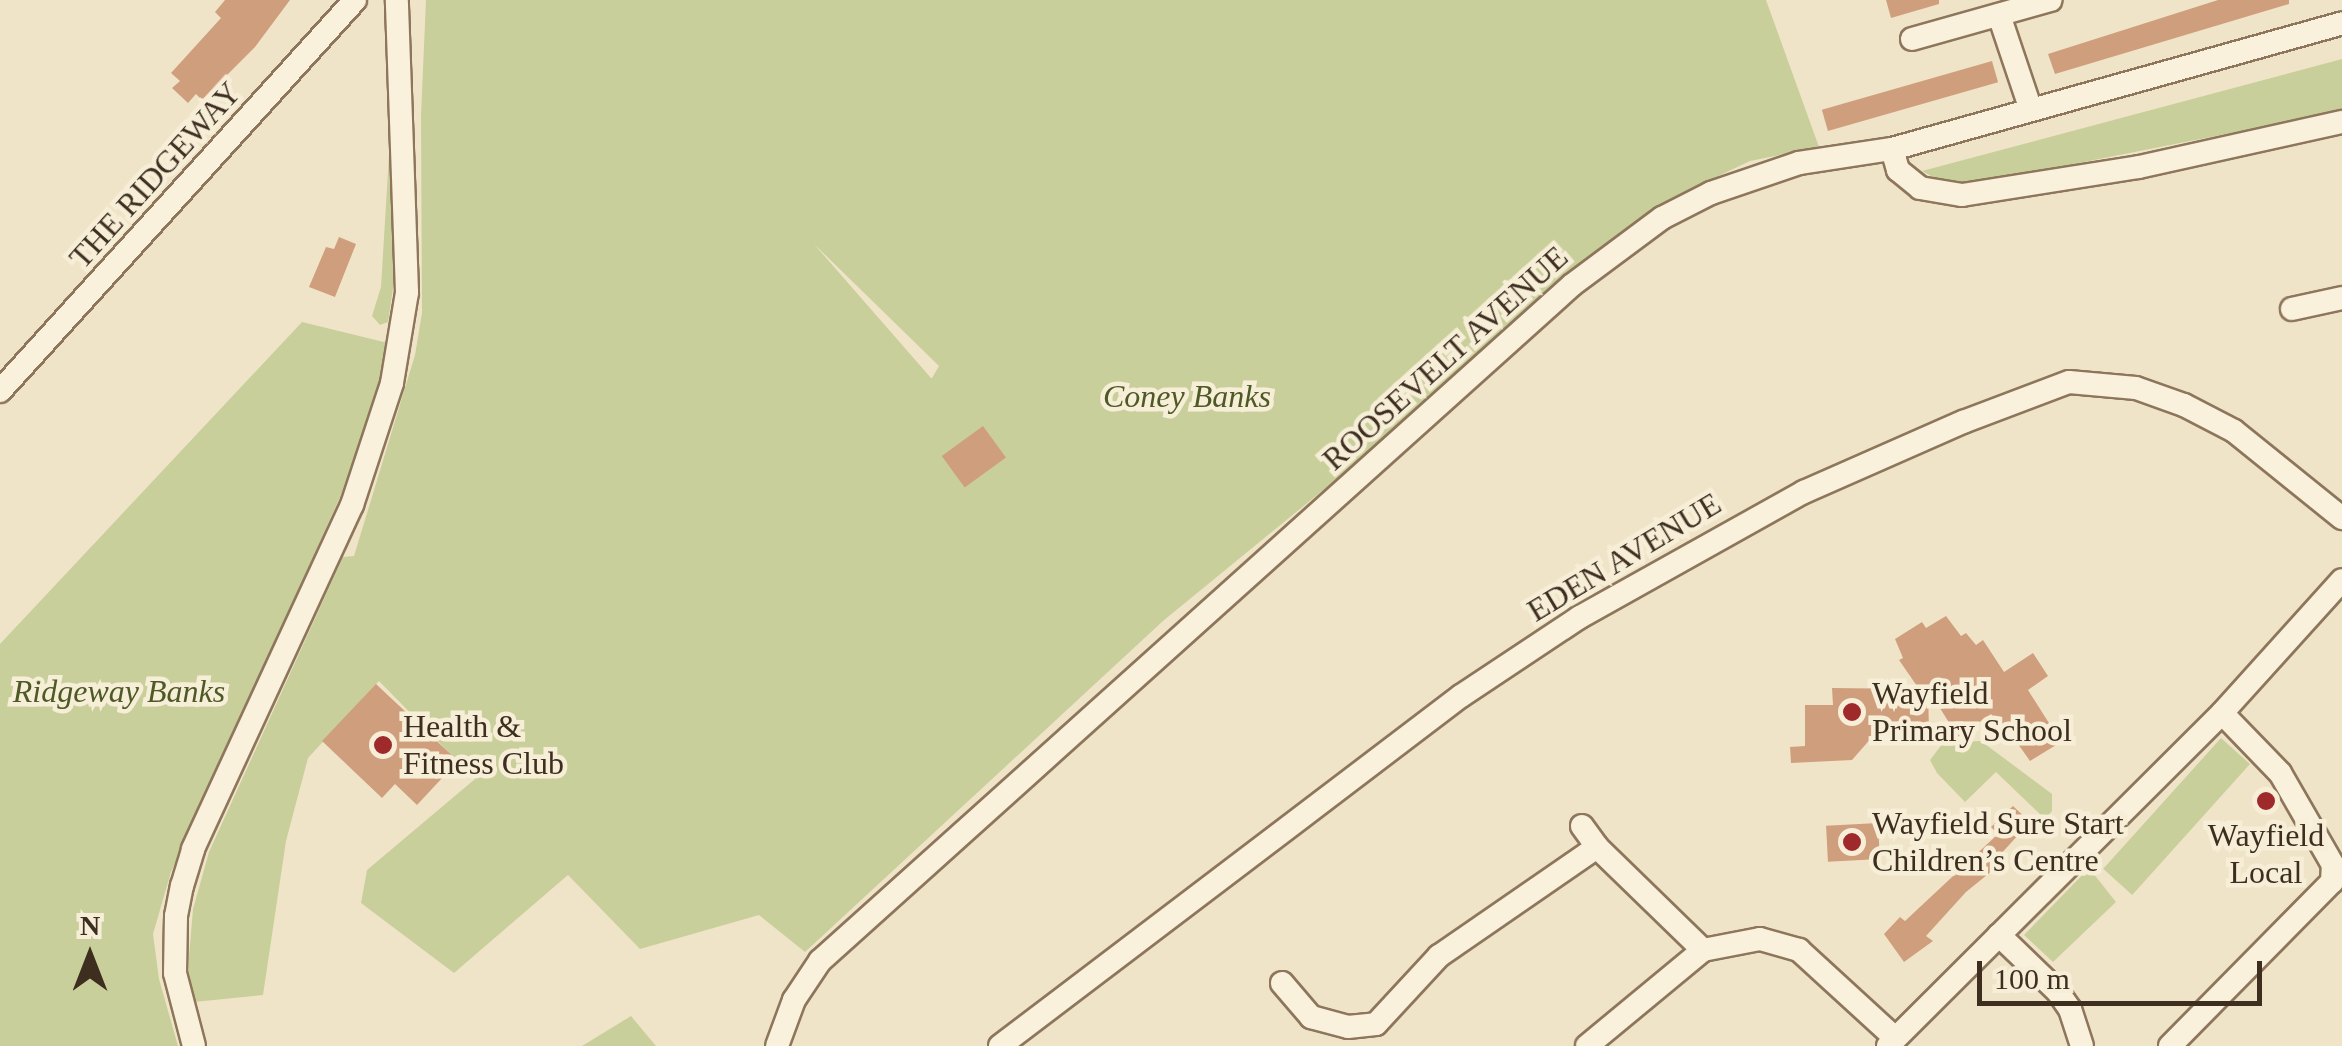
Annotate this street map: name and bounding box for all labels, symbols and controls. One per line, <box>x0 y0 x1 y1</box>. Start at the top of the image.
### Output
street label: THE RIDGEWAY <box>61 74 249 276</box>
street label: ROOSEVELT AVENUE <box>1314 237 1576 479</box>
park label: Coney Banks <box>1103 377 1271 415</box>
street label: EDEN AVENUE <box>1520 484 1728 630</box>
park label: Ridgeway Banks <box>13 672 225 710</box>
place label: Wayfield Primary School <box>1872 675 2072 750</box>
marker: Wayfield Primary School <box>1841 701 1863 723</box>
place label: Health & Fitness Club <box>403 708 564 783</box>
marker: Health & Fitness Club <box>372 734 394 756</box>
marker: Wayfield Local <box>2255 790 2277 812</box>
place label: Wayfield Sure Start Children’s Centre <box>1872 805 2124 880</box>
place label: Wayfield Local <box>2208 817 2324 892</box>
marker: Wayfield Sure Start Children’s Centre <box>1841 831 1863 853</box>
north arrow <box>40 906 140 1006</box>
text: N <box>80 910 100 941</box>
scale bar <box>1982 941 2267 1003</box>
text: 100 m <box>1994 962 2070 995</box>

